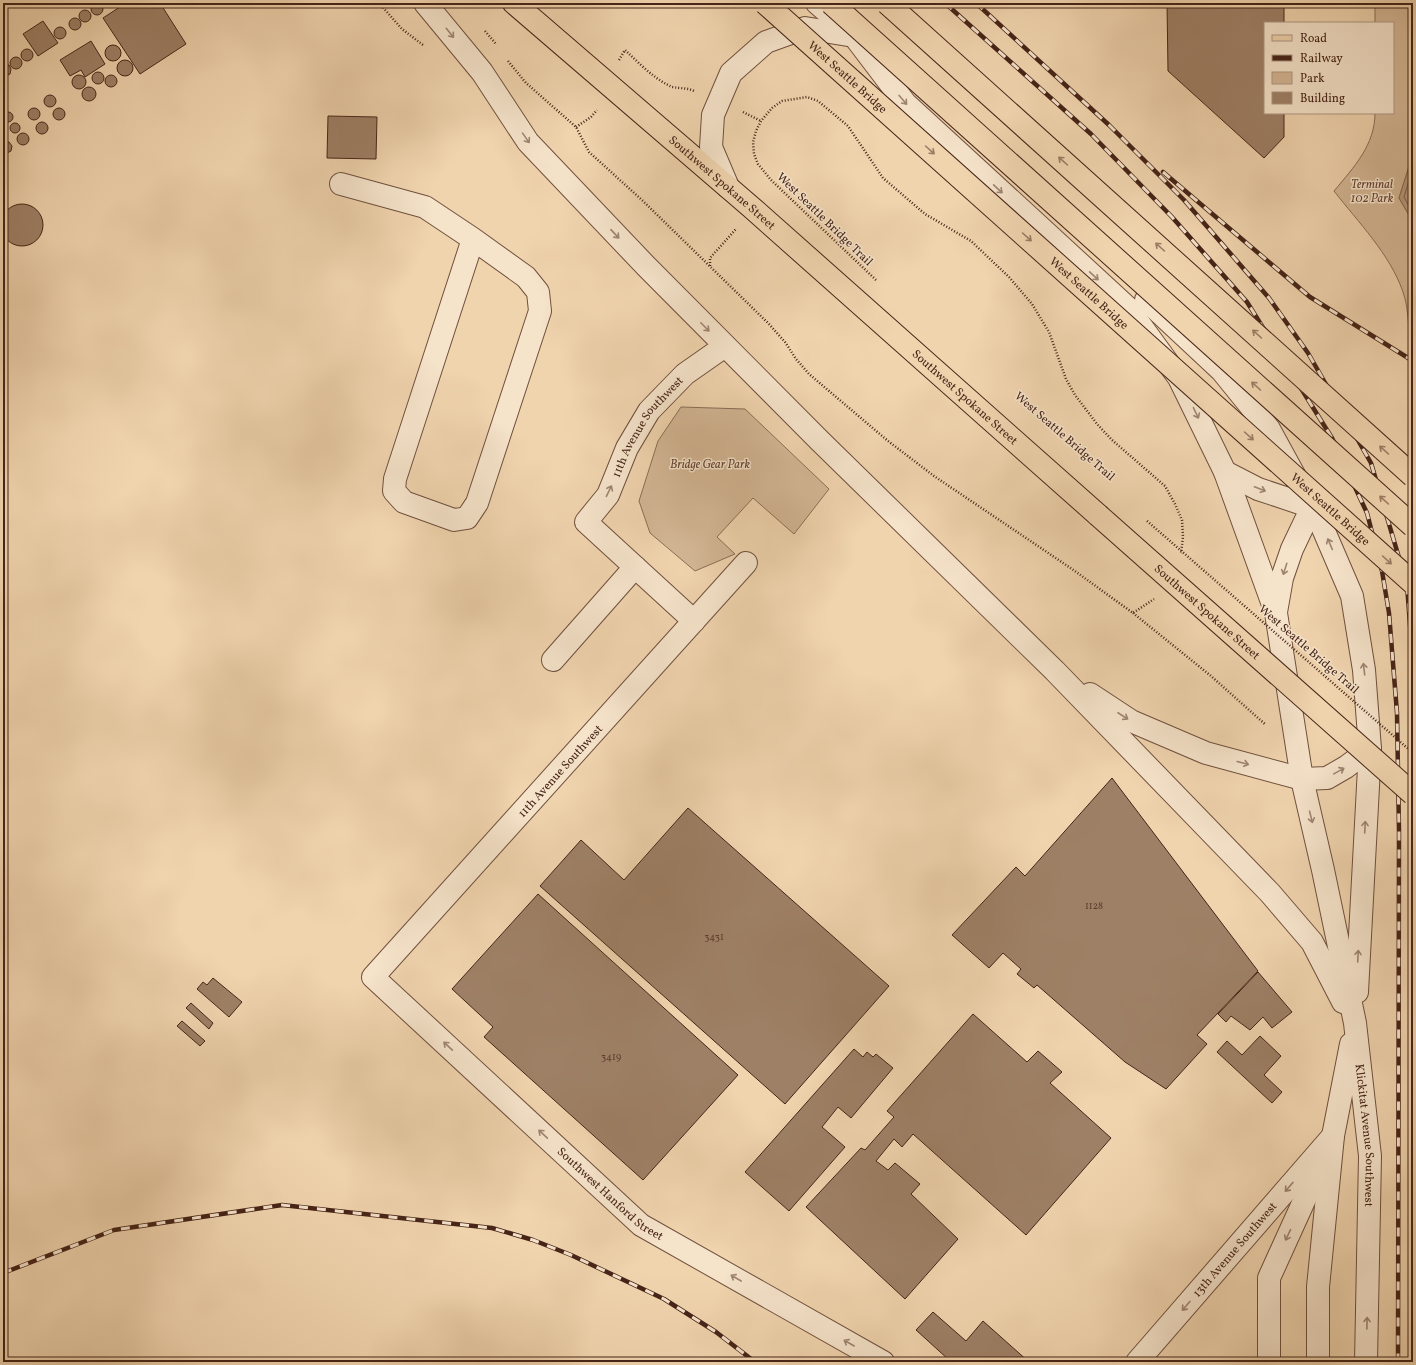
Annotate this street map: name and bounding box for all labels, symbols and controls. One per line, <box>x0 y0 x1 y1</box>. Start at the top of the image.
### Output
legend <box>1264 22 1394 114</box>
one-way arrow <box>445 28 454 39</box>
text: Road <box>1300 31 1327 47</box>
street label: West Seattle Bridge <box>804 38 890 118</box>
text: Railway <box>1300 51 1343 67</box>
text: Park <box>1300 71 1325 87</box>
text: Building <box>1300 91 1345 107</box>
one-way arrow <box>899 95 908 105</box>
one-way arrow <box>522 133 530 144</box>
street label: Southwest Spokane Street <box>665 133 778 234</box>
one-way arrow <box>925 146 935 155</box>
one-way arrow <box>1058 156 1068 165</box>
street label: West Seattle Bridge Trail <box>773 169 876 270</box>
park label: Terminal 102 Park <box>1351 177 1394 207</box>
one-way arrow <box>993 184 1004 193</box>
one-way arrow <box>610 228 619 239</box>
one-way arrow <box>1022 233 1032 242</box>
one-way arrow <box>1155 243 1165 252</box>
street label: West Seattle Bridge <box>1045 254 1132 334</box>
one-way arrow <box>1089 272 1099 281</box>
one-way arrow <box>700 322 710 332</box>
one-way arrow <box>1252 329 1262 339</box>
street label: Southwest Spokane Street <box>908 347 1021 449</box>
street label: 11th Avenue Southwest <box>609 373 687 480</box>
one-way arrow <box>1250 381 1261 390</box>
street label: West Seattle Bridge Trail <box>1011 389 1118 485</box>
one-way arrow <box>1193 407 1200 419</box>
one-way arrow <box>1244 431 1254 441</box>
one-way arrow <box>1379 445 1389 454</box>
park label: Bridge Gear Park <box>670 457 750 473</box>
street label: West Seattle Bridge <box>1287 470 1373 550</box>
one-way arrow <box>606 485 613 497</box>
one-way arrow <box>1253 486 1265 494</box>
one-way arrow <box>1379 496 1389 505</box>
one-way arrow <box>1326 539 1333 551</box>
one-way arrow <box>1382 556 1392 565</box>
street label: Southwest Spokane Street <box>1150 561 1263 664</box>
one-way arrow <box>1281 562 1289 574</box>
street label: West Seattle Bridge Trail <box>1255 602 1362 698</box>
one-way arrow <box>1360 663 1368 676</box>
one-way arrow <box>1117 712 1128 720</box>
street label: 11th Avenue Southwest <box>515 722 607 821</box>
one-way arrow <box>1237 760 1250 767</box>
one-way arrow <box>1332 767 1344 775</box>
one-way arrow <box>1307 810 1315 823</box>
one-way arrow <box>1362 821 1369 834</box>
house number: 1128 <box>1085 899 1103 913</box>
house number: 3431 <box>704 930 724 944</box>
one-way arrow <box>1355 950 1362 963</box>
one-way arrow <box>443 1042 453 1051</box>
house number: 3419 <box>601 1050 621 1064</box>
street label: Klickitat Avenue Southwest <box>1351 1063 1377 1207</box>
one-way arrow <box>538 1130 548 1139</box>
street label: Southwest Hanford Street <box>553 1144 666 1245</box>
one-way arrow <box>1285 1182 1294 1192</box>
street label: 13th Avenue Southwest <box>1190 1199 1281 1301</box>
one-way arrow <box>1284 1229 1291 1241</box>
one-way arrow <box>730 1274 742 1282</box>
one-way arrow <box>1181 1301 1190 1311</box>
one-way arrow <box>1363 1317 1371 1330</box>
one-way arrow <box>843 1338 855 1346</box>

